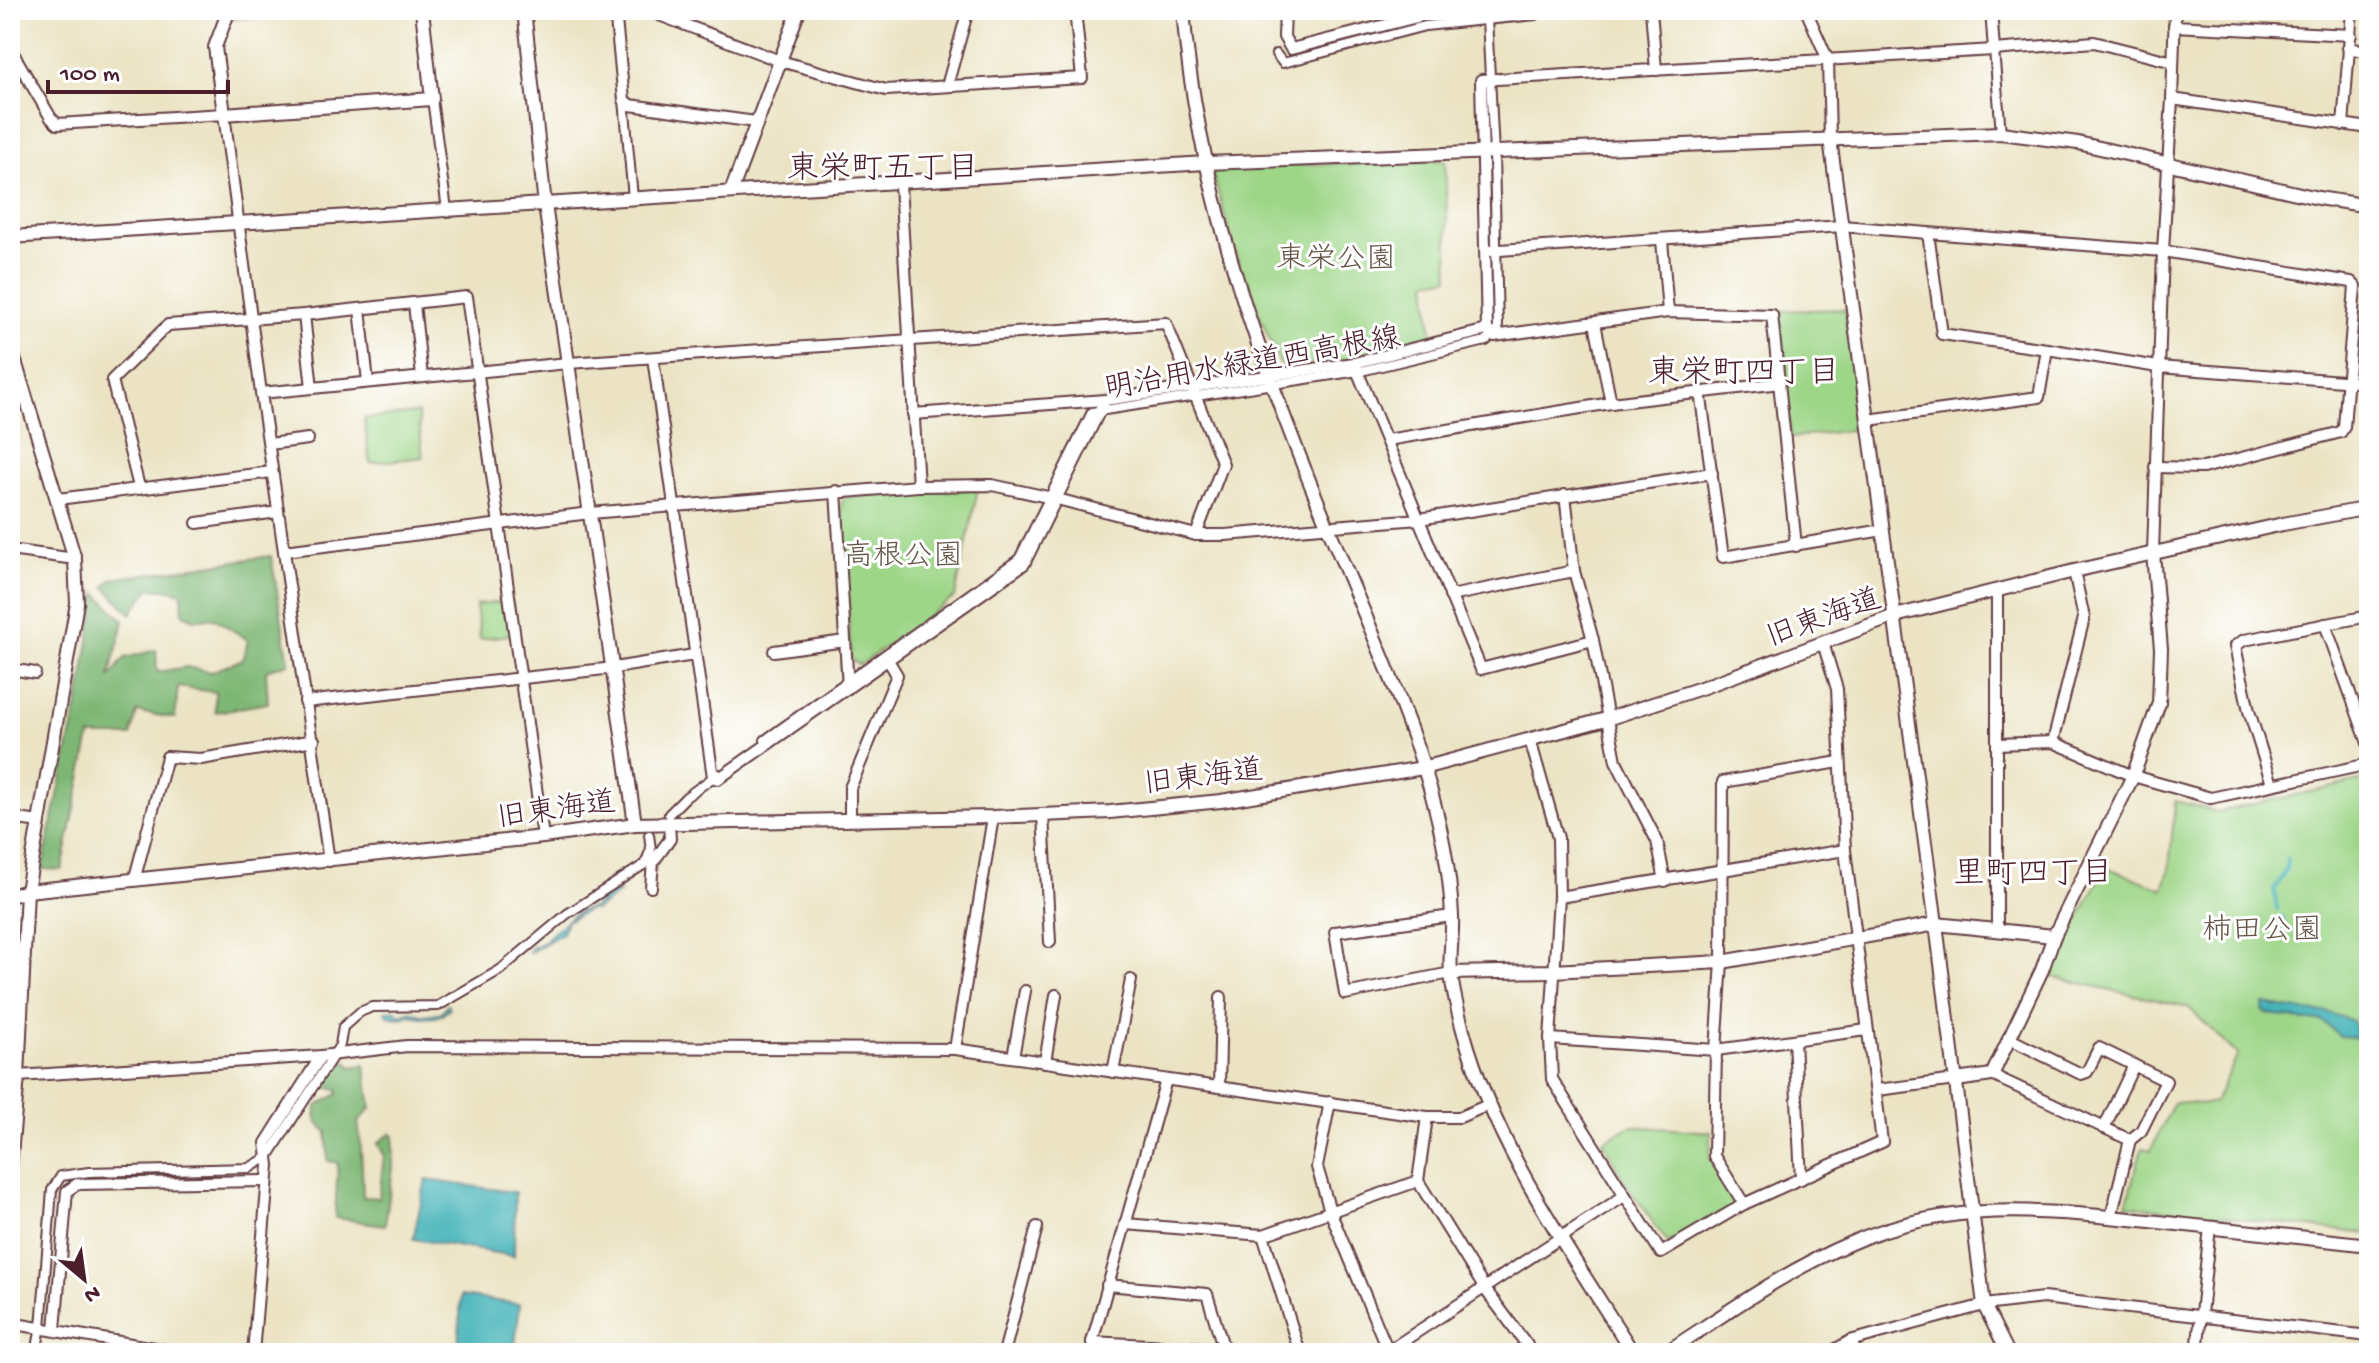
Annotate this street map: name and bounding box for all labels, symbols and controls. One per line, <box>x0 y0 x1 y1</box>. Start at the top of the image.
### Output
scale bar <box>48 44 228 94</box>
text: 100 m <box>59 61 120 90</box>
district label: 東栄町五丁目 <box>787 150 979 190</box>
park label: 東栄公園 <box>1276 242 1396 279</box>
street label: 明治用水緑道西高根線 <box>1102 320 1404 409</box>
district label: 東栄町四丁目 <box>1648 354 1840 394</box>
park label: 高根公園 <box>843 539 963 576</box>
street label: 旧東海道 <box>1761 581 1887 657</box>
street label: 旧東海道 <box>1142 753 1265 804</box>
street label: 旧東海道 <box>494 785 618 838</box>
district label: 里町四丁目 <box>1953 857 2113 895</box>
park label: 柿田公園 <box>2202 913 2322 950</box>
north arrow <box>44 1239 124 1319</box>
text: N <box>79 1278 104 1308</box>

